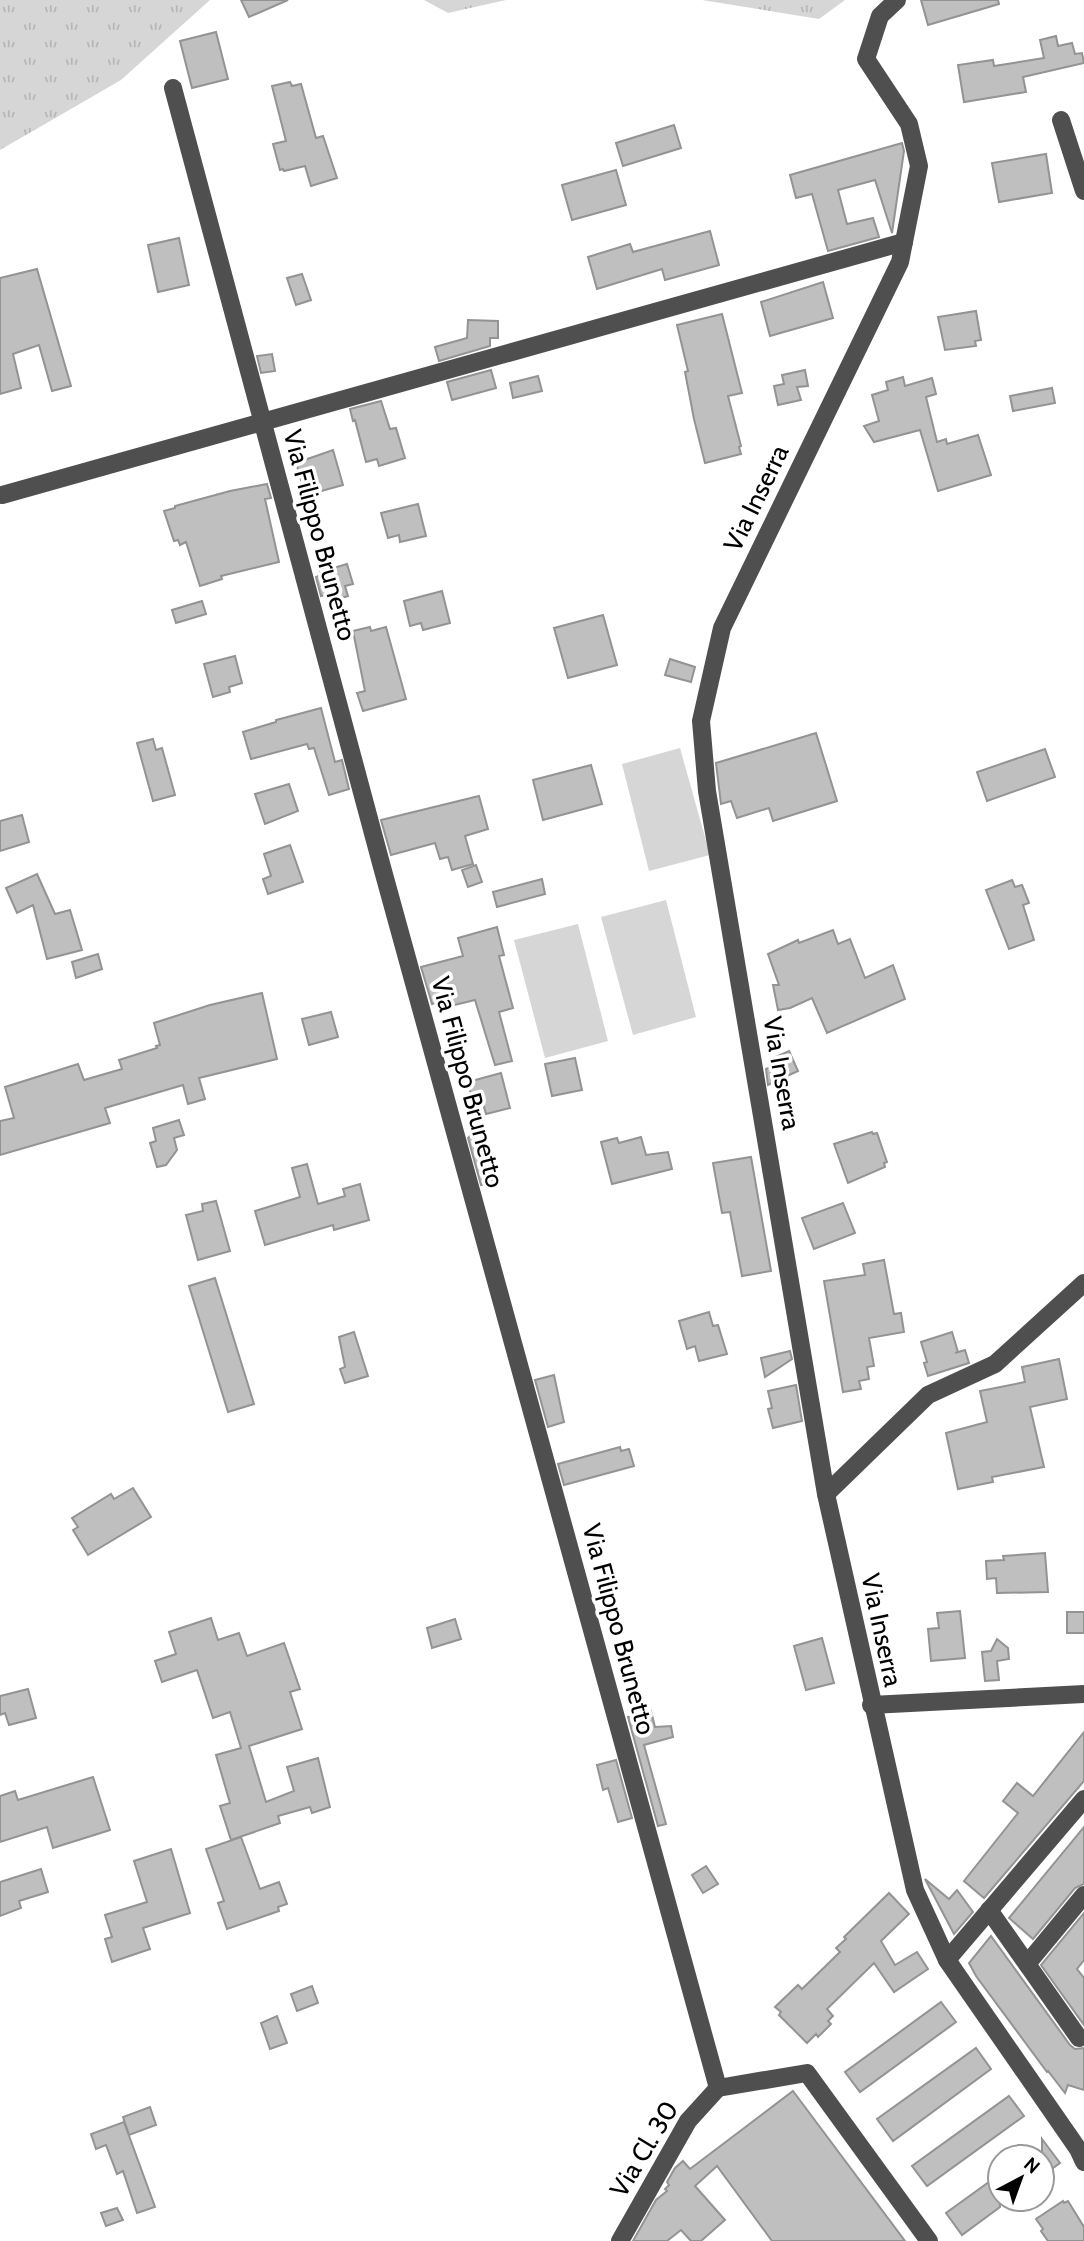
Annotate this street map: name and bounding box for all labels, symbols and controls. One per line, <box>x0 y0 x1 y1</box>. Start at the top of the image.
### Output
street label: Via Filippo Brunetto <box>276 426 364 644</box>
street label: Via Inserra <box>717 439 796 557</box>
street label: Via Filippo Brunetto <box>424 973 512 1191</box>
street label: Via Inserra <box>756 1014 808 1133</box>
street label: Via Filippo Brunetto <box>575 1520 663 1738</box>
street label: Via Inserra <box>854 1571 910 1690</box>
street label: Via Cl. 30 <box>603 2095 685 2203</box>
north arrow <box>986 2143 1056 2213</box>
text: N <box>1019 2152 1044 2179</box>

